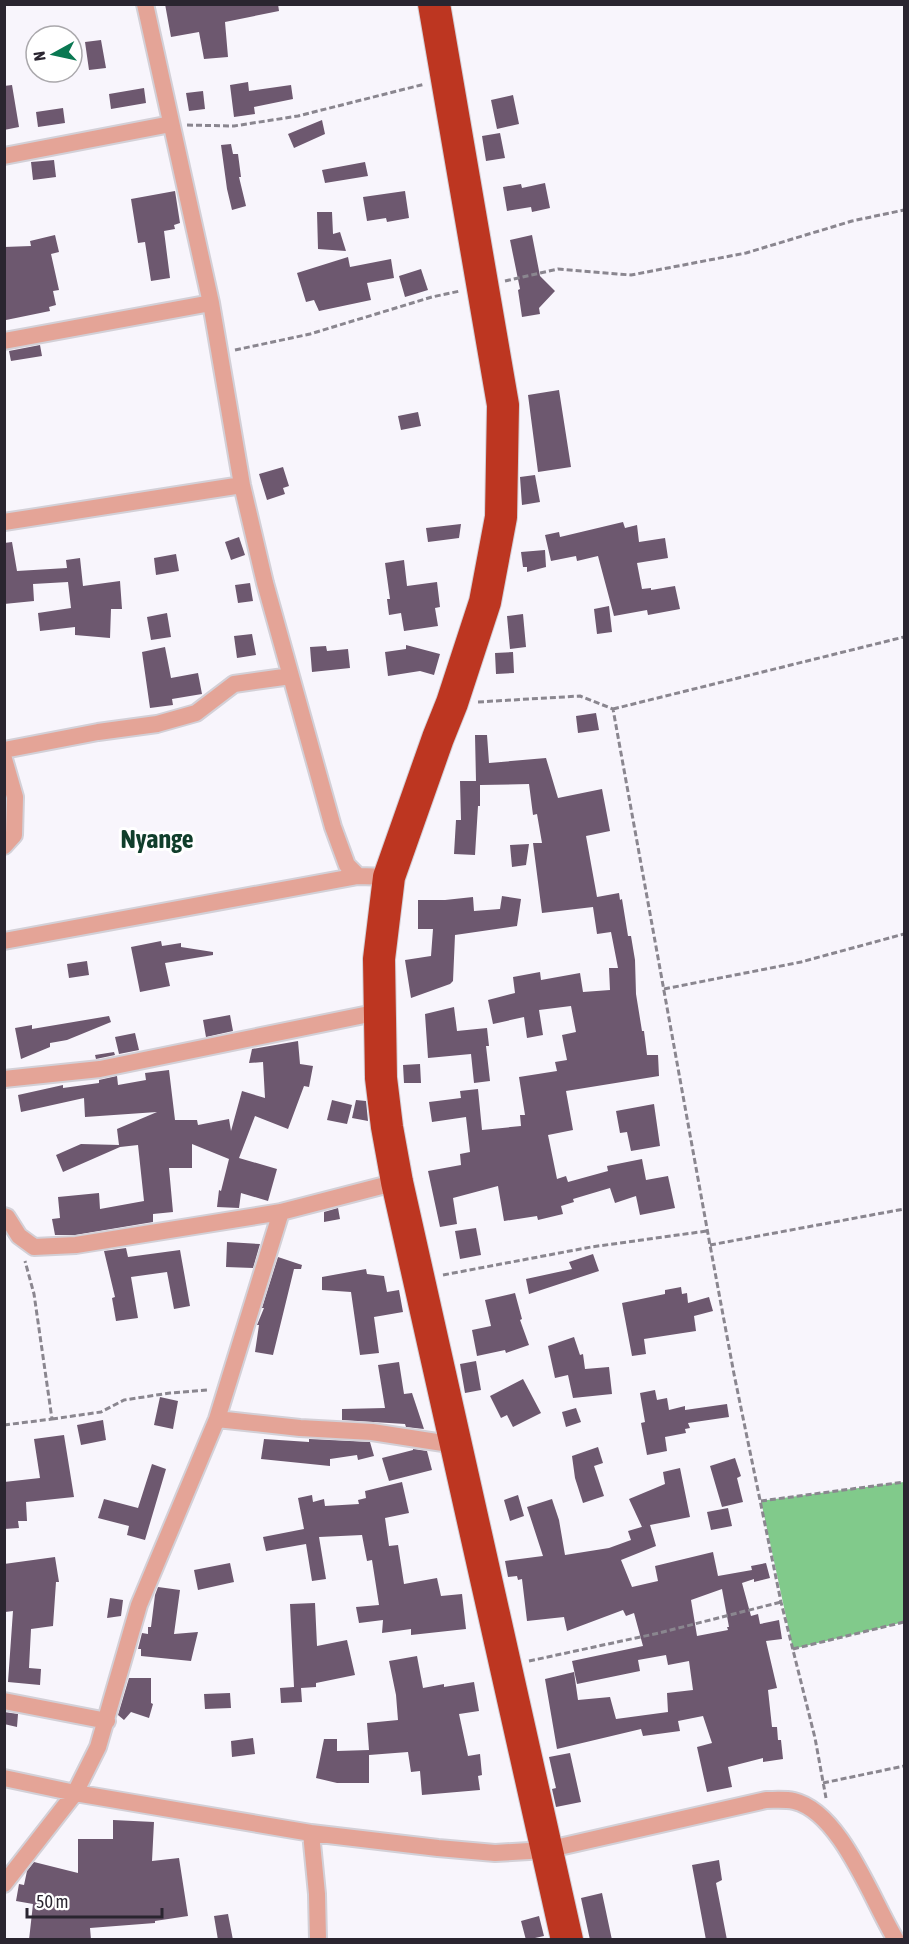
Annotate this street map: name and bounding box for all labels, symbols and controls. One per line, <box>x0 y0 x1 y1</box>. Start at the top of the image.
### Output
north arrow <box>24 24 84 84</box>
text: N <box>30 50 49 62</box>
district label: Nyange <box>121 824 194 854</box>
scale bar <box>27 1881 162 1919</box>
text: 50 m <box>36 1891 68 1912</box>

